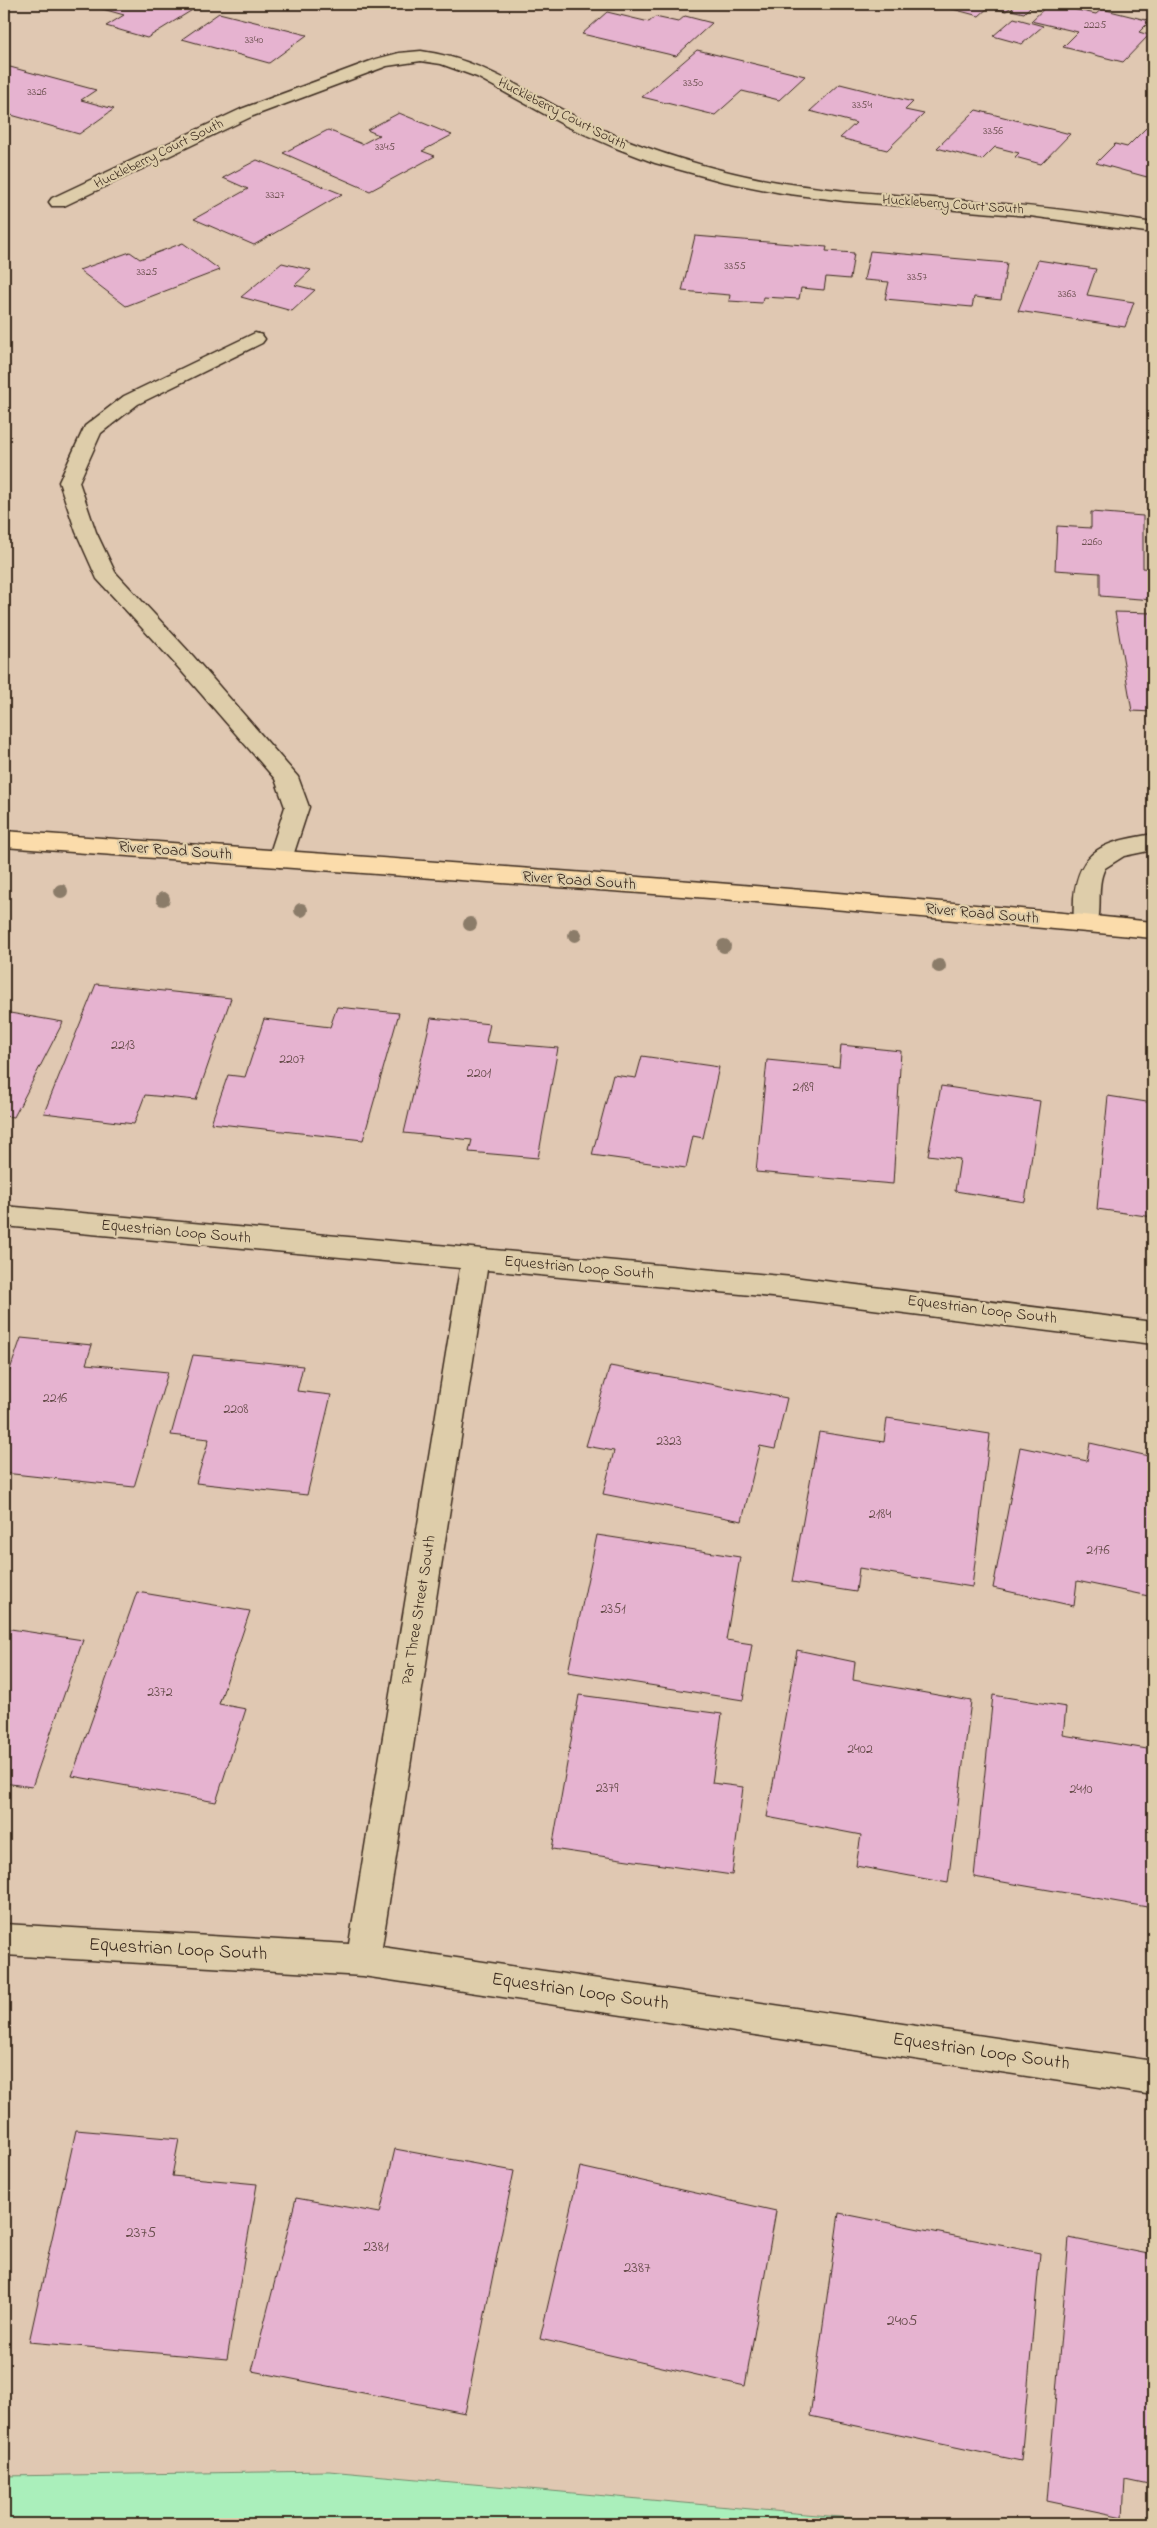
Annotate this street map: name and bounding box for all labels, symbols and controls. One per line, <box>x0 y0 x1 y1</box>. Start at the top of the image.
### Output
house number: 2225 <box>1084 17 1106 33</box>
house number: 3340 <box>245 32 263 48</box>
street label: Huckleberry Court South <box>494 72 630 156</box>
house number: 3350 <box>683 75 703 91</box>
house number: 3326 <box>27 84 47 100</box>
house number: 3354 <box>852 97 872 113</box>
street label: Huckleberry Court South <box>91 113 228 195</box>
house number: 3356 <box>983 123 1003 139</box>
house number: 3345 <box>375 139 395 155</box>
house number: 3327 <box>265 187 285 203</box>
street label: Huckleberry Court South <box>881 190 1024 221</box>
house number: 3355 <box>724 258 746 274</box>
house number: 3325 <box>137 264 157 280</box>
house number: 3357 <box>907 269 927 285</box>
house number: 3363 <box>1058 286 1077 302</box>
house number: 2260 <box>1082 534 1103 550</box>
street label: River Road South <box>117 835 233 867</box>
street label: River Road South <box>521 865 637 897</box>
street label: River Road South <box>924 897 1040 931</box>
house number: 2213 <box>111 1035 135 1056</box>
house number: 2207 <box>279 1049 305 1070</box>
house number: 2201 <box>467 1063 492 1084</box>
house number: 2189 <box>793 1077 814 1098</box>
street label: Equestrian Loop South <box>100 1213 252 1251</box>
street label: Equestrian Loop South <box>503 1249 655 1287</box>
street label: Equestrian Loop South <box>906 1289 1058 1331</box>
house number: 2216 <box>43 1388 67 1409</box>
house number: 2208 <box>223 1399 249 1420</box>
house number: 2323 <box>656 1431 682 1452</box>
house number: 2184 <box>869 1504 891 1525</box>
street label: Par Three Street South <box>395 1534 443 1686</box>
house number: 2176 <box>1086 1540 1110 1561</box>
house number: 2351 <box>600 1599 626 1620</box>
house number: 2372 <box>147 1682 173 1703</box>
house number: 2402 <box>847 1739 873 1760</box>
house number: 2379 <box>596 1778 619 1799</box>
house number: 2410 <box>1069 1779 1093 1800</box>
street label: Equestrian Loop South <box>88 1932 268 1968</box>
street label: Equestrian Loop South <box>490 1966 670 2018</box>
street label: Equestrian Loop South <box>891 2026 1071 2078</box>
house number: 2375 <box>126 2221 156 2245</box>
house number: 2381 <box>363 2235 389 2259</box>
house number: 2387 <box>623 2256 651 2280</box>
house number: 2405 <box>887 2309 917 2333</box>

